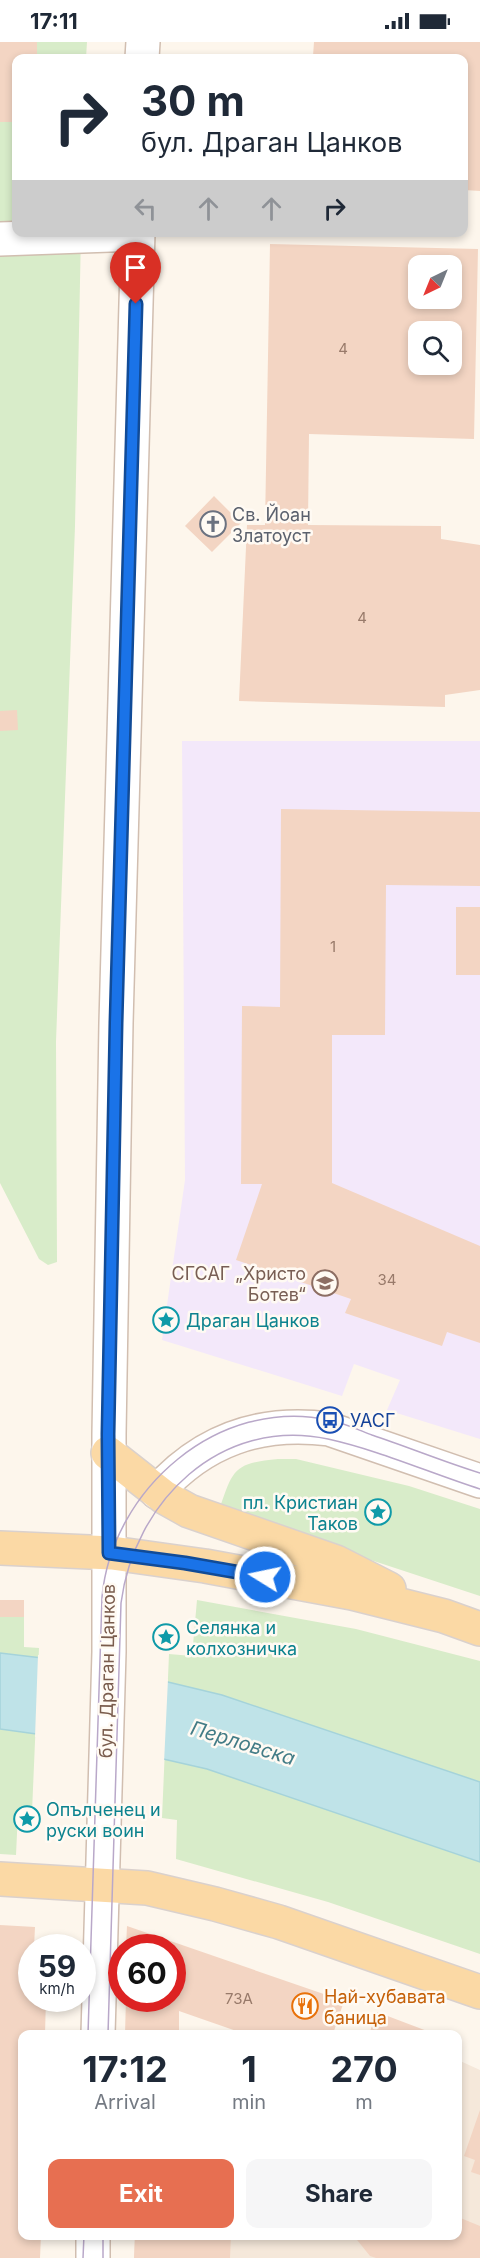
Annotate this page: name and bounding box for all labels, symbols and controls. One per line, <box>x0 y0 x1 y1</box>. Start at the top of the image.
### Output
text: 17:11 <box>30 8 78 34</box>
text: 30 m <box>141 75 245 126</box>
icon: right <box>42 78 120 156</box>
text: бул. Драган Цанков <box>141 126 402 159</box>
icon: left <box>129 192 162 225</box>
icon: ahead <box>192 192 225 225</box>
icon: ahead <box>255 192 288 225</box>
icon: right <box>318 192 351 225</box>
pin <box>110 242 161 304</box>
icon: arrive <box>119 251 152 284</box>
north arrow <box>408 255 462 309</box>
map controls <box>408 255 462 375</box>
button: search <box>408 321 462 375</box>
house number: 4 <box>338 339 348 358</box>
place label: Св. Йоан Златоуст <box>232 503 311 546</box>
church icon: Св. Йоан Златоуст <box>198 509 228 539</box>
house number: 4 <box>357 608 367 627</box>
house number: 1 <box>330 937 336 956</box>
place label: СГСАГ „Христо Ботев“ <box>172 1263 306 1305</box>
school or university icon: СГСАГ „Христо Ботев“ <box>310 1268 340 1298</box>
house number: 34 <box>378 1270 396 1289</box>
place icon: Драган Цанков <box>151 1305 181 1335</box>
place label: Драган Цанков <box>186 1310 320 1331</box>
bus stop icon: УАСГ <box>315 1405 345 1435</box>
place label: УАСГ <box>350 1410 395 1431</box>
place label: пл. Кристиан Таков <box>243 1492 358 1534</box>
place icon: пл. Кристиан Таков <box>363 1497 393 1527</box>
position arrow <box>233 1545 297 1609</box>
street label: бул. Драган Цанков <box>95 1584 119 1758</box>
place label: Селянка и колхозничка <box>186 1617 297 1659</box>
place icon: Селянка и колхозничка <box>151 1622 181 1652</box>
water label: Перловска <box>188 1716 298 1770</box>
place label: Опълченец и руски воин <box>46 1799 161 1841</box>
place icon: Опълченец и руски воин <box>12 1804 42 1834</box>
speed limit sign: 60 <box>108 1934 186 2012</box>
text: 59 <box>38 1948 76 1984</box>
text: km/h <box>39 1979 75 1998</box>
place label: Най-хубавата баница <box>324 1986 445 2028</box>
house number: 73А <box>225 1989 253 2008</box>
restaurant icon: Най-хубавата баница <box>290 1991 320 2021</box>
text: 17:12 <box>82 2047 168 2091</box>
text: 1 <box>241 2047 257 2091</box>
text: 270 <box>330 2047 398 2091</box>
text: Arrival <box>94 2090 156 2114</box>
text: min <box>232 2090 266 2114</box>
text: m <box>355 2090 373 2114</box>
button: Exit <box>48 2159 234 2228</box>
button: Share <box>246 2159 432 2228</box>

